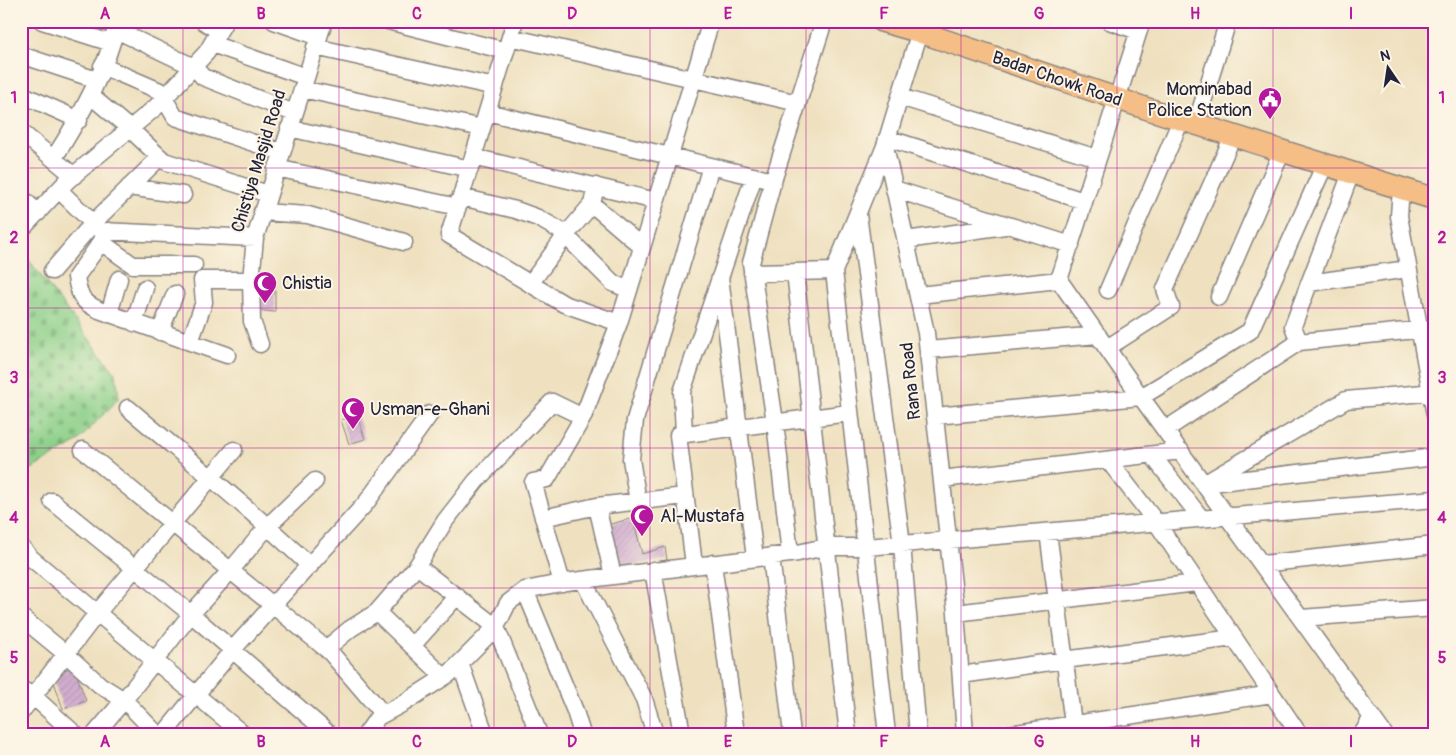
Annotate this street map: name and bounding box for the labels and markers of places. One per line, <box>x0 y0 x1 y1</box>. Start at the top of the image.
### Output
place label: Mominabad Police Station <box>1147 78 1252 122</box>
public building icon: Mominabad Police Station <box>1257 86 1283 120</box>
mosque icon: Chistia <box>252 270 278 304</box>
place label: Chistia <box>282 272 332 295</box>
mosque icon: Usman-e-Ghani <box>340 396 366 430</box>
place label: Usman-e-Ghani <box>370 398 490 421</box>
mosque icon: Al-Mustafa <box>629 503 655 537</box>
place label: Al-Mustafa <box>660 505 744 528</box>

